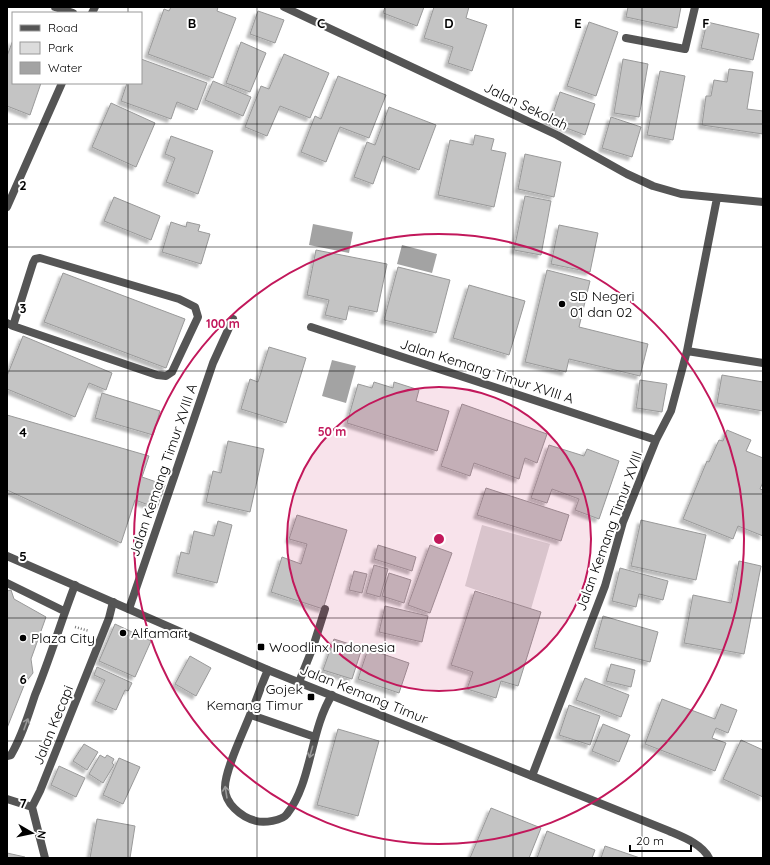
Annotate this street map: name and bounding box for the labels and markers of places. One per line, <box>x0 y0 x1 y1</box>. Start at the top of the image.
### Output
place label: SD Negeri 01 dan 02 <box>570 287 635 321</box>
marker: SD Negeri 01 dan 02 <box>557 299 567 309</box>
centre of rings <box>432 532 446 546</box>
place label: Alfamart <box>131 624 188 642</box>
marker: Alfamart <box>118 628 128 638</box>
place label: Plaza City <box>31 629 95 647</box>
marker: Plaza City <box>18 633 28 643</box>
place label: Woodlinx Indonesia <box>269 638 395 656</box>
marker: Woodlinx Indonesia <box>256 642 266 652</box>
place label: Gojek Kemang Timur <box>206 680 304 714</box>
marker: Gojek Kemang Timur <box>306 692 316 702</box>

